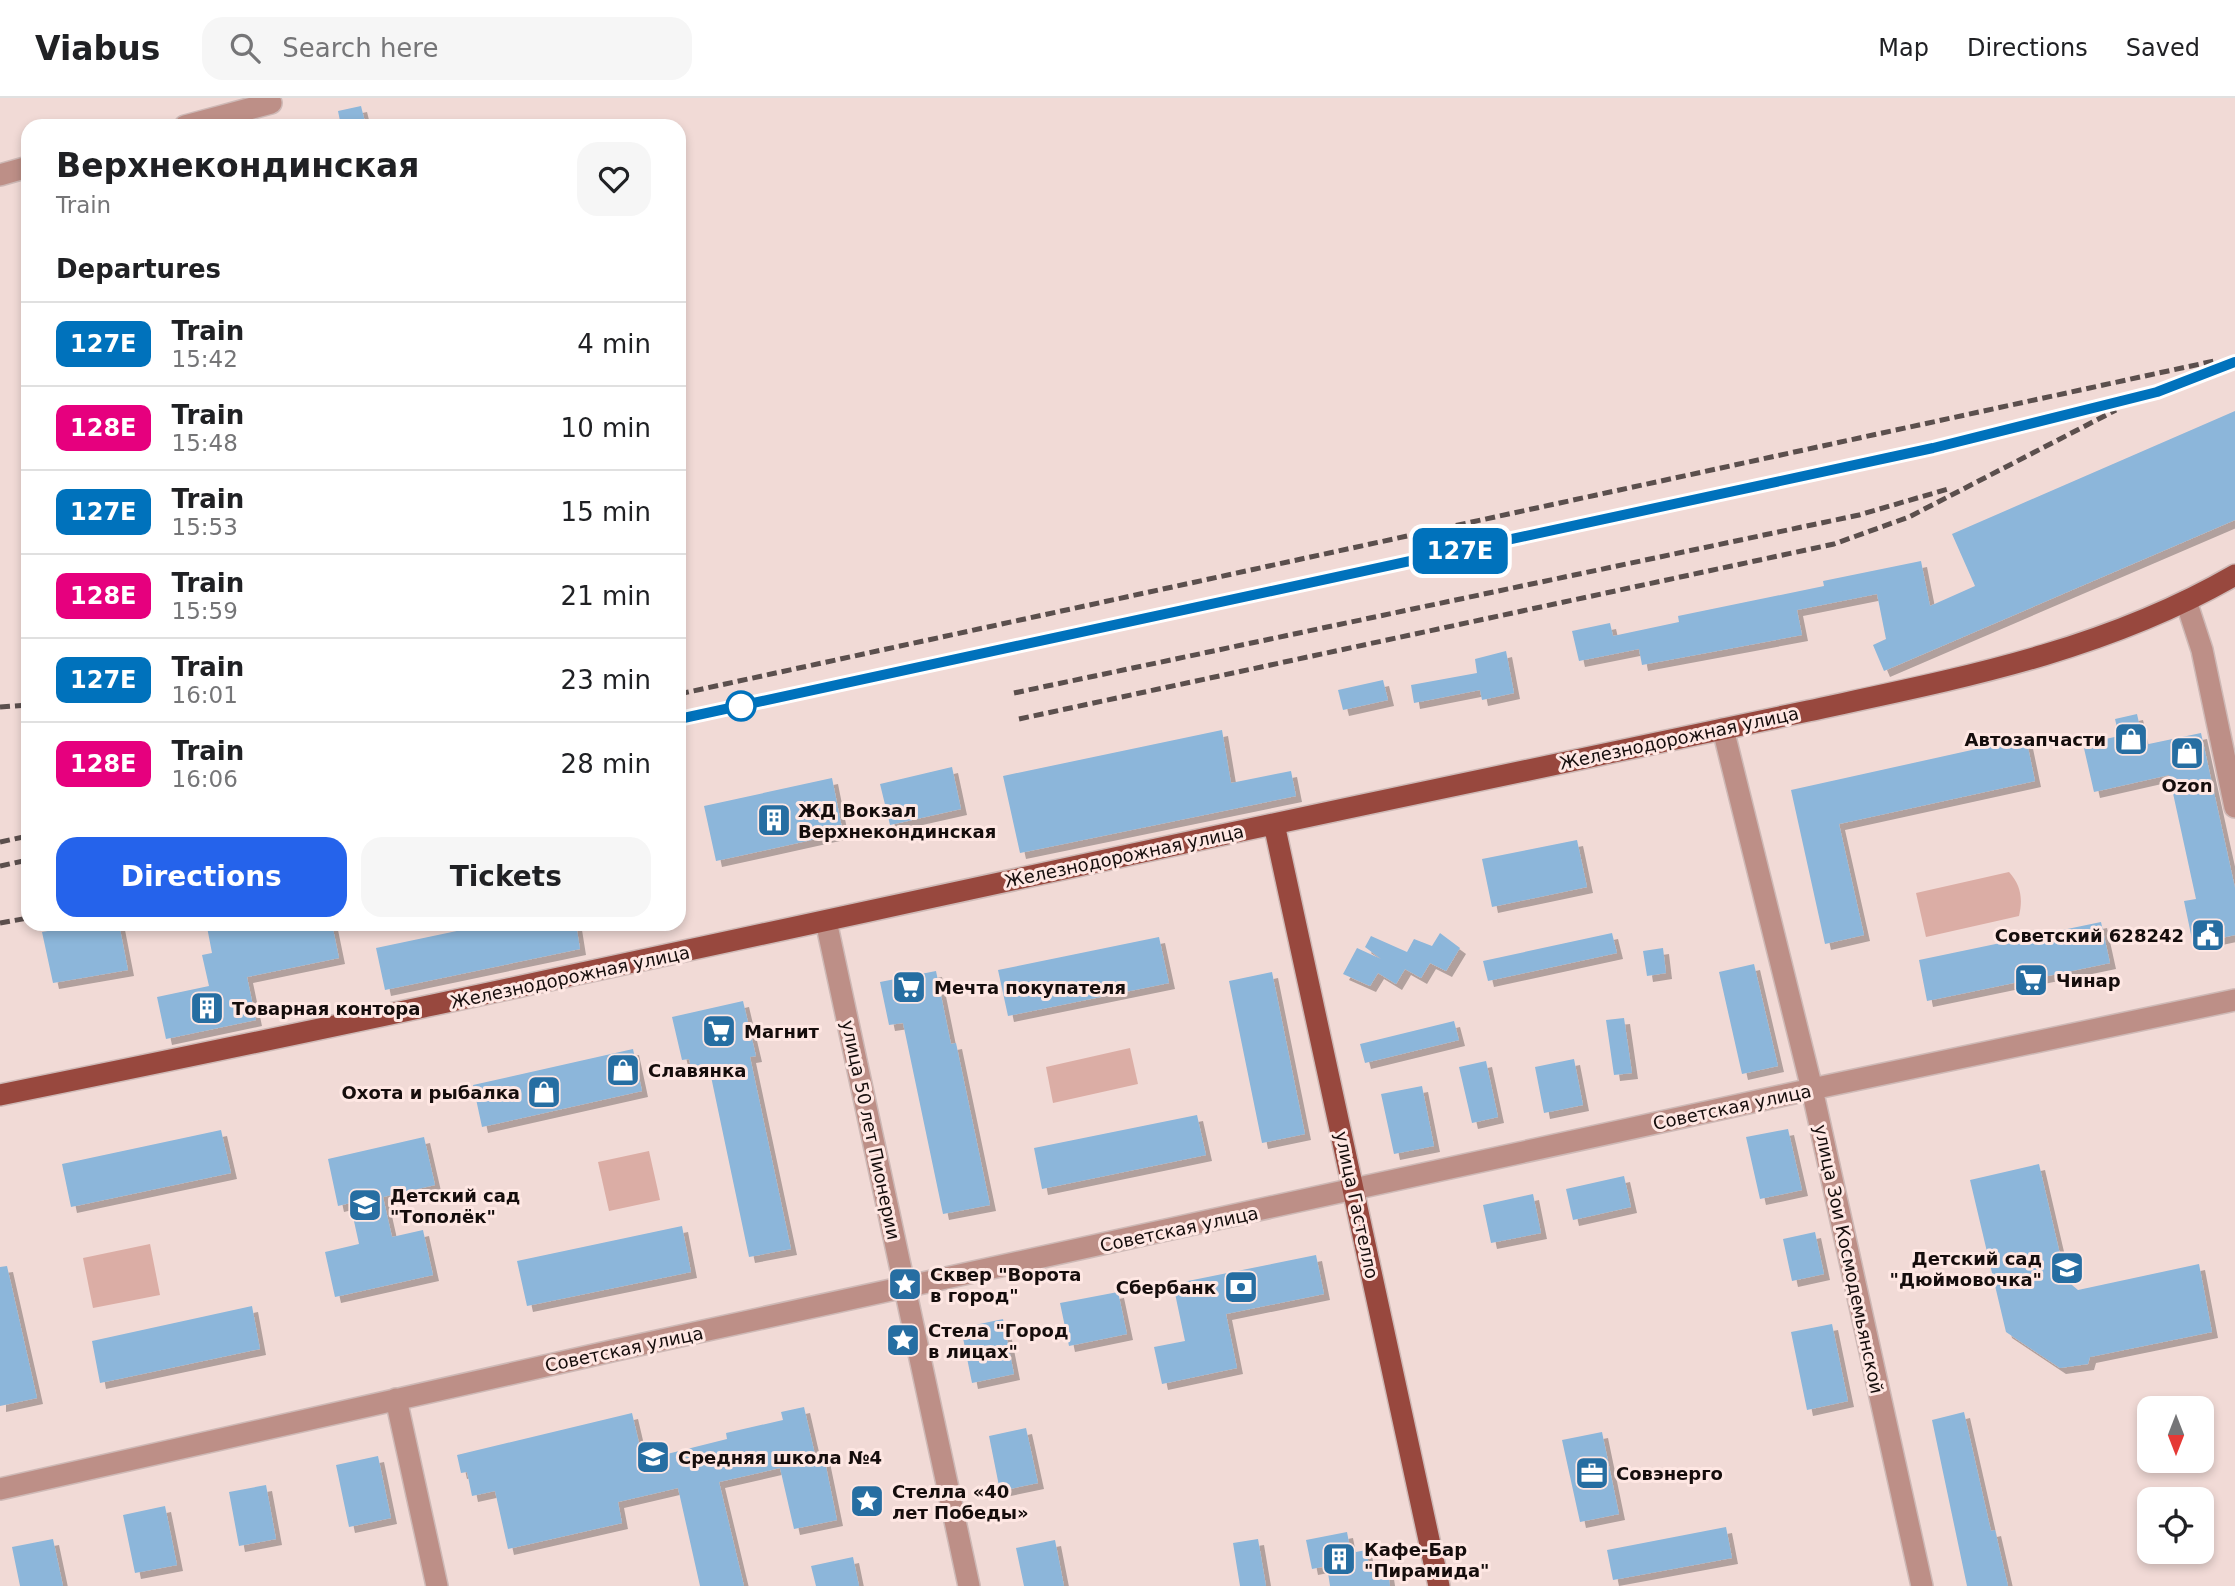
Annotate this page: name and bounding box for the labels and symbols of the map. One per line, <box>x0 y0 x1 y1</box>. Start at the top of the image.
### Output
line badge: 127Е <box>1411 528 1509 574</box>
unlabelled marker <box>726 691 756 721</box>
street label: Железнодорожная улица <box>1557 702 1801 774</box>
shop icon: Автозапчасти <box>2112 720 2150 758</box>
place label: Автозапчасти <box>1965 729 2106 750</box>
shop icon: Ozon <box>2168 734 2206 772</box>
place label: Ozon <box>2162 775 2212 796</box>
place label: ЖД Вокзал Верхнекондинская <box>798 800 996 842</box>
building icon: ЖД Вокзал Верхнекондинская <box>755 801 793 839</box>
street label: Железнодорожная улица <box>1002 820 1246 892</box>
public building icon: Советский 628242 <box>2189 916 2227 954</box>
place label: Советский 628242 <box>1995 925 2184 946</box>
street label: Железнодорожная улица <box>448 941 692 1013</box>
supermarket icon: Чинар <box>2012 961 2050 999</box>
supermarket icon: Мечта покупателя <box>890 968 928 1006</box>
place label: Чинар <box>2056 970 2121 991</box>
place label: Мечта покупателя <box>934 977 1126 998</box>
building icon: Товарная контора <box>188 989 226 1027</box>
place label: Товарная контора <box>232 998 420 1019</box>
supermarket icon: Магнит <box>700 1012 738 1050</box>
street label: улица 50 лет Пионерии <box>837 1018 905 1242</box>
place label: Магнит <box>744 1021 820 1042</box>
shop icon: Славянка <box>604 1051 642 1089</box>
place label: Славянка <box>648 1060 746 1081</box>
shop icon: Охота и рыбалка <box>525 1073 563 1111</box>
street label: Советская улица <box>1651 1080 1813 1134</box>
place label: Охота и рыбалка <box>342 1082 520 1103</box>
street label: улица Зои Космодемьянской <box>1810 1122 1888 1396</box>
street label: улица Гастелло <box>1331 1129 1383 1281</box>
place label: Детский сад "Тополёк" <box>390 1185 520 1227</box>
school or university icon: Детский сад "Тополёк" <box>346 1186 384 1224</box>
street label: Советская улица <box>1098 1202 1260 1256</box>
place label: Детский сад "Дюймовочка" <box>1890 1248 2042 1290</box>
school or university icon: Детский сад "Дюймовочка" <box>2048 1249 2086 1287</box>
place label: Сквер "Ворота в город" <box>930 1264 1081 1306</box>
place icon: Сквер "Ворота в город" <box>886 1265 924 1303</box>
bank icon: Сбербанк <box>1222 1268 1260 1306</box>
place label: Сбербанк <box>1116 1277 1216 1298</box>
place label: Стела "Город в лицах" <box>928 1320 1068 1362</box>
place icon: Стела "Город в лицах" <box>884 1321 922 1359</box>
street label: Советская улица <box>543 1322 705 1376</box>
north arrow <box>2137 1396 2214 1474</box>
school or university icon: Средняя школа №4 <box>634 1438 672 1476</box>
place label: Средняя школа №4 <box>678 1447 882 1468</box>
office icon: Совэнерго <box>1573 1454 1611 1492</box>
place label: Совэнерго <box>1616 1463 1723 1484</box>
place label: Стелла «40 лет Победы» <box>892 1481 1029 1523</box>
place icon: Стелла «40 лет Победы» <box>848 1482 886 1520</box>
place label: Кафе-Бар "Пирамида" <box>1364 1539 1489 1581</box>
building icon: Кафе-Бар "Пирамида" <box>1320 1540 1358 1578</box>

